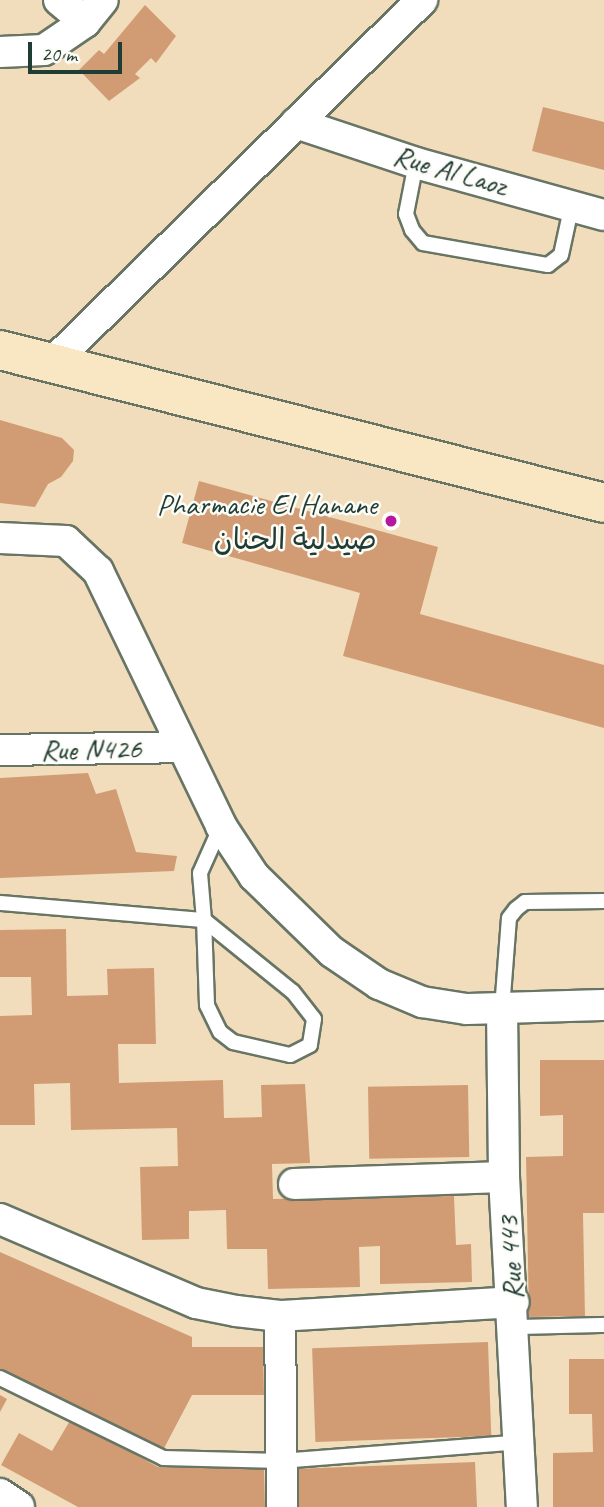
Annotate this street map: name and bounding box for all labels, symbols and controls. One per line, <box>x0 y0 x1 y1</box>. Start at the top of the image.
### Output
scale bar <box>32 28 126 72</box>
text: 20 m <box>41 41 77 67</box>
street label: Rue Al Laoz <box>389 137 511 203</box>
place label: Pharmacie El Hanane صيدلية الحنان <box>156 486 377 556</box>
marker: Pharmacie El Hanane صيدلية الحنان <box>383 513 399 529</box>
street label: Rue N426 <box>40 730 142 768</box>
street label: Rue 443 <box>489 1215 531 1301</box>

